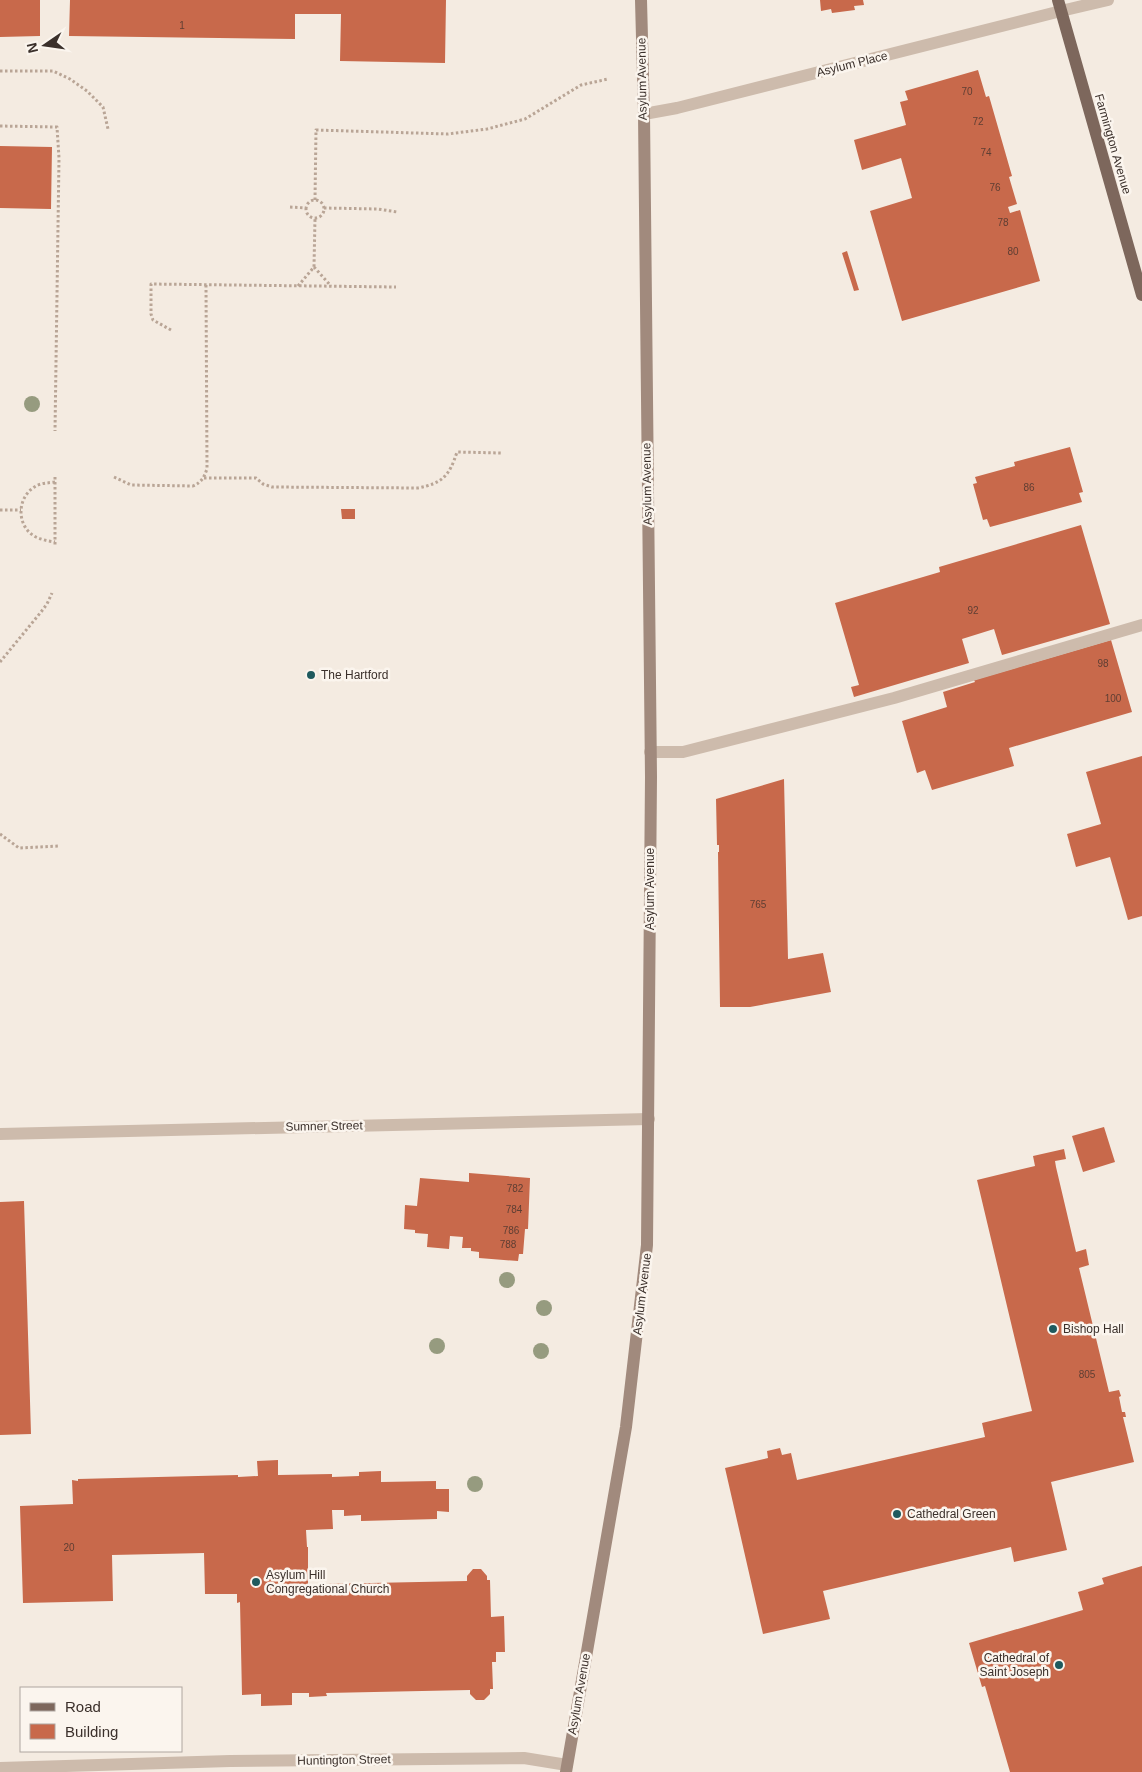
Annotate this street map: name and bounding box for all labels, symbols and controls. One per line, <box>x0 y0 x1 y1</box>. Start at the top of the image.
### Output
north arrow <box>20 20 70 70</box>
house number: 1 <box>179 20 185 31</box>
street label: Asylum Avenue <box>634 37 650 120</box>
text: N <box>23 41 41 55</box>
street label: Asylum Place <box>815 48 889 80</box>
house number: 70 <box>961 86 973 97</box>
street label: Farmington Avenue <box>1092 92 1134 196</box>
house number: 72 <box>972 116 984 127</box>
house number: 74 <box>980 147 992 158</box>
house number: 76 <box>989 182 1001 193</box>
house number: 78 <box>997 217 1009 228</box>
house number: 80 <box>1007 246 1019 257</box>
street label: Asylum Avenue <box>639 442 655 525</box>
house number: 86 <box>1023 482 1035 493</box>
house number: 92 <box>967 605 979 616</box>
house number: 98 <box>1097 658 1109 669</box>
place label: The Hartford <box>321 668 388 682</box>
marker: The Hartford <box>305 669 317 681</box>
house number: 100 <box>1105 693 1122 704</box>
street label: Asylum Avenue <box>643 847 657 930</box>
house number: 765 <box>750 899 767 910</box>
street label: Sumner Street <box>285 1118 363 1134</box>
house number: 782 <box>507 1183 524 1194</box>
house number: 784 <box>506 1204 523 1215</box>
house number: 786 <box>503 1225 520 1236</box>
house number: 788 <box>500 1239 517 1250</box>
street label: Asylum Avenue <box>630 1252 654 1336</box>
place label: Bishop Hall <box>1063 1322 1124 1336</box>
marker: Bishop Hall <box>1047 1323 1059 1335</box>
house number: 805 <box>1079 1369 1096 1380</box>
place label: Cathedral Green <box>907 1507 996 1521</box>
marker: Cathedral Green <box>891 1508 903 1520</box>
house number: 20 <box>63 1542 75 1553</box>
place label: Asylum Hill Congregational Church <box>266 1568 389 1596</box>
marker: Asylum Hill Congregational Church <box>250 1576 262 1588</box>
place label: Cathedral of Saint Joseph <box>980 1651 1050 1679</box>
street label: Asylum Avenue <box>565 1652 593 1736</box>
marker: Cathedral of Saint Joseph <box>1053 1659 1065 1671</box>
legend <box>20 1687 182 1752</box>
text: Road <box>65 1698 101 1715</box>
text: Building <box>65 1723 118 1740</box>
street label: Huntington Street <box>297 1752 391 1768</box>

